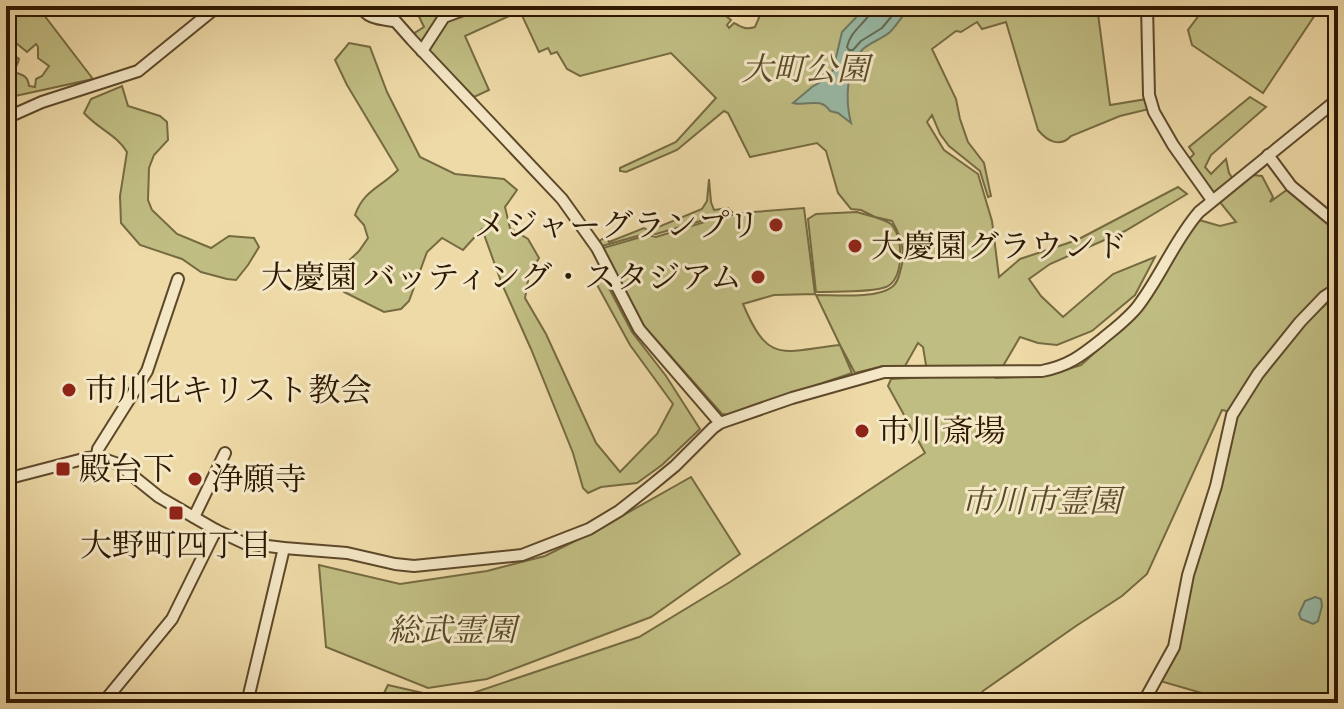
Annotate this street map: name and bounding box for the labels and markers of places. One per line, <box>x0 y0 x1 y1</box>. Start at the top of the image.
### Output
place label: メジャーグランプリ <box>474 206 760 250</box>
marker: メジャーグランプリ <box>767 216 785 234</box>
place label: 大慶園グラウンド <box>871 227 1127 271</box>
marker: 大慶園グラウンド <box>846 237 864 255</box>
place label: 大慶園 バッティング・スタジアム <box>261 258 742 302</box>
marker: 大慶園 バッティング・スタジアム <box>749 268 767 286</box>
place label: 市川北キリスト教会 <box>85 371 372 415</box>
marker: 市川北キリスト教会 <box>60 381 78 399</box>
place label: 市川斎場 <box>878 412 1006 456</box>
marker: 市川斎場 <box>853 422 871 440</box>
place label: 殿台下 <box>79 450 175 494</box>
marker: 殿台下 <box>54 460 72 478</box>
place label: 浄願寺 <box>211 460 307 504</box>
marker: 浄願寺 <box>186 470 204 488</box>
marker: 大野町四丁目 <box>167 504 185 522</box>
place label: 大野町四丁目 <box>80 526 272 570</box>

